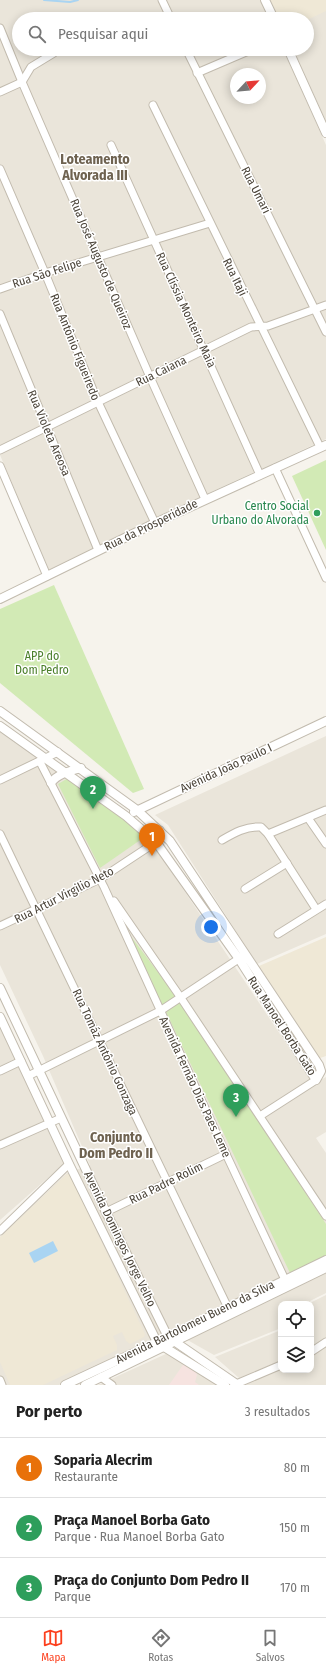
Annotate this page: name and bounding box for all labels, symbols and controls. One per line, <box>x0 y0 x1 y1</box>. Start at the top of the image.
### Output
search box <box>12 12 314 56</box>
icon: search <box>26 23 48 45</box>
text: Pesquisar aqui <box>58 25 148 43</box>
north arrow <box>230 68 266 104</box>
district label: Loteamento Alvorada III <box>60 151 130 184</box>
street label: Rua Umari <box>238 164 274 216</box>
street label: Rua José Augusto de Queiroz <box>67 197 135 331</box>
street label: Rua Clíssia Monteiro Maia <box>153 250 219 370</box>
street label: Rua São Felipe <box>11 255 83 291</box>
street label: Rua Itaji <box>220 256 250 298</box>
street label: Rua Antônio Figueiredo <box>47 292 103 402</box>
street label: Rua Caiana <box>133 353 189 389</box>
street label: Rua Violeta Areosa <box>25 388 73 478</box>
street label: Rua da Prosperidade <box>102 496 200 554</box>
place label: Centro Social Urbano do Alvorada <box>212 499 309 527</box>
marker: Centro Social Urbano do Alvorada <box>312 508 322 518</box>
park label: APP do Dom Pedro <box>15 649 69 677</box>
street label: Avenida João Paulo I <box>178 741 274 795</box>
pin: 2 <box>80 776 106 809</box>
pin: 1 <box>139 823 165 856</box>
street label: Rua Artur Virgilio Neto <box>12 864 116 926</box>
your location <box>201 917 221 937</box>
street label: Rua Manoel Borba Gato <box>245 974 319 1078</box>
street label: Rua Tomáz Antônio Gonzaga <box>70 987 140 1117</box>
street label: Avenida Fernão Dias Paes Leme <box>156 1014 234 1160</box>
pin: 3 <box>223 1084 249 1117</box>
district label: Conjunto Dom Pedro II <box>79 1129 153 1162</box>
street label: Rua Padre Rolim <box>127 1159 205 1207</box>
street label: Avenida Domingos Jorge Velho <box>81 1169 159 1309</box>
street label: Avenida Bartolomeu Bueno da Silva <box>113 1277 277 1367</box>
map controls <box>278 1301 314 1373</box>
button: locate <box>278 1301 314 1337</box>
button: layers <box>278 1337 314 1373</box>
text: Por perto <box>16 1401 82 1422</box>
text: 3 resultados <box>245 1404 310 1419</box>
text: Soparia Alecrim <box>54 1451 152 1469</box>
text: 1 <box>26 1460 32 1475</box>
text: 80 m <box>284 1460 310 1475</box>
text: Restaurante <box>54 1469 118 1484</box>
text: Praça Manoel Borba Gato <box>54 1511 210 1529</box>
text: 2 <box>26 1520 32 1535</box>
text: 150 m <box>279 1520 310 1535</box>
text: Parque · Rua Manoel Borba Gato <box>54 1529 225 1544</box>
text: Praça do Conjunto Dom Pedro II <box>54 1571 249 1589</box>
text: 3 <box>26 1580 32 1595</box>
text: 170 m <box>280 1580 310 1595</box>
text: Parque <box>54 1589 91 1604</box>
tab: Mapa <box>41 1627 66 1664</box>
tab: Rotas <box>148 1627 173 1664</box>
tab: Salvos <box>256 1627 285 1664</box>

